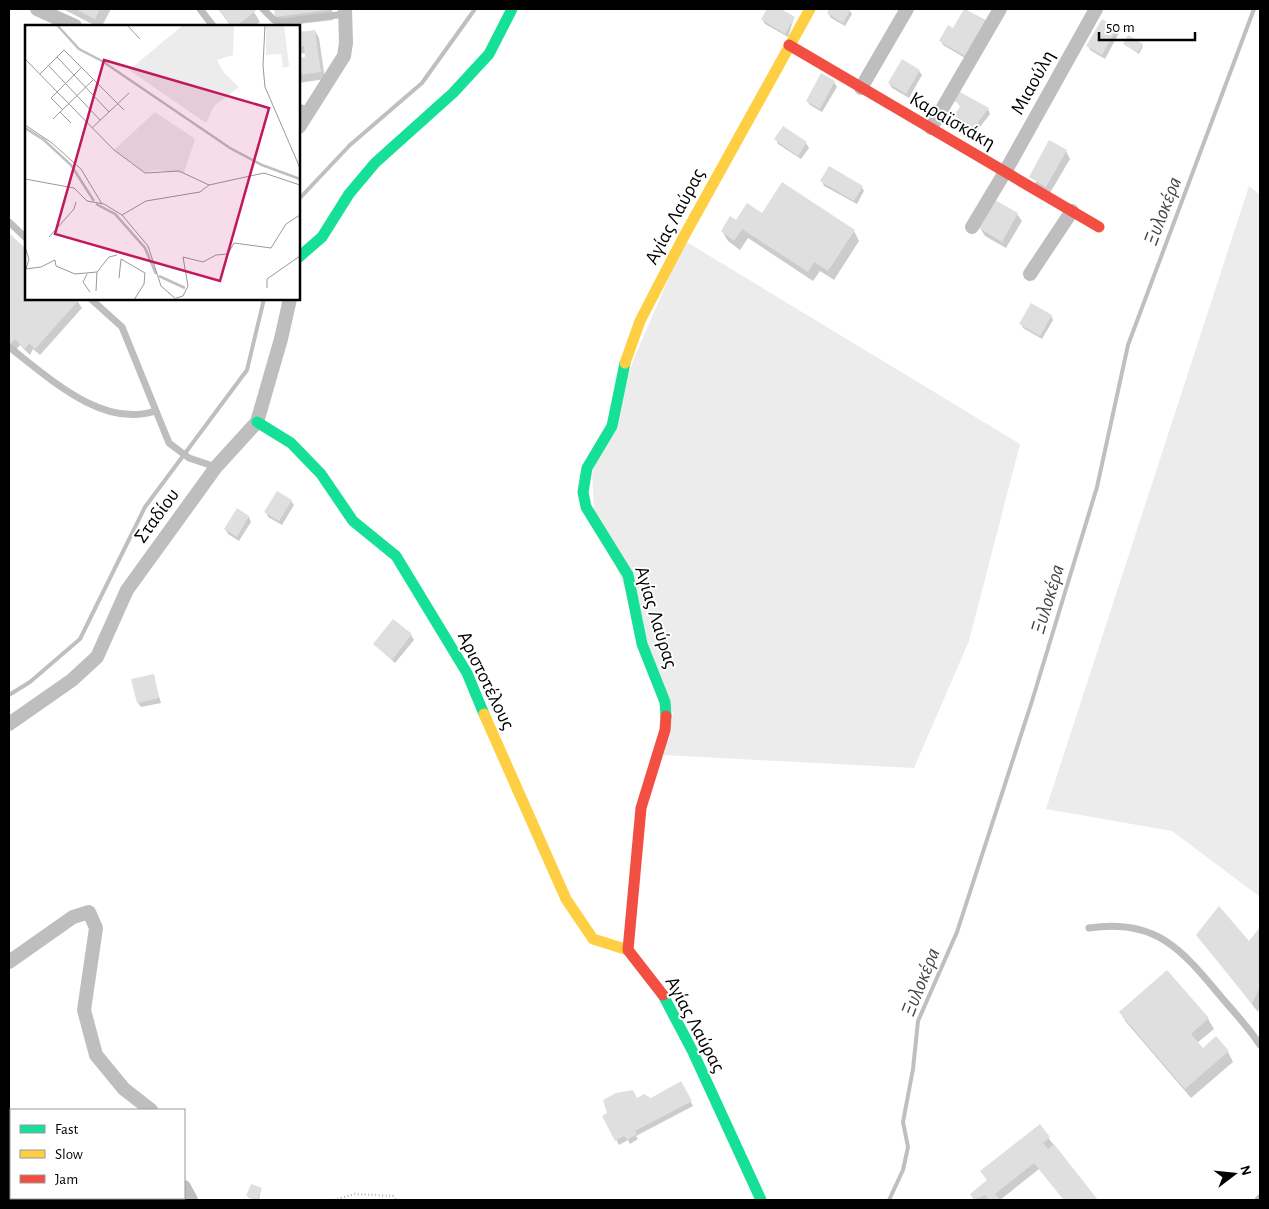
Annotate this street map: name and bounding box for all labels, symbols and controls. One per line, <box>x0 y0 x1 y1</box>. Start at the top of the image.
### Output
scale bar <box>1099 10 1195 42</box>
text: 50 m <box>1106 20 1135 35</box>
inset map <box>25 25 300 300</box>
street label: Μιαούλη <box>1007 47 1059 118</box>
street label: Καραϊσκάκη <box>906 88 999 153</box>
street label: Αγίας Λαύρας <box>641 165 709 268</box>
water label: Ξυλοκέρα <box>1140 174 1186 249</box>
street label: Σταδίου <box>130 485 183 547</box>
water label: Ξυλοκέρα <box>1027 562 1069 637</box>
street label: Αγίας Λαύρας <box>631 564 681 671</box>
street label: Αριστοτέλους <box>454 628 519 733</box>
water label: Ξυλοκέρα <box>897 945 945 1020</box>
street label: Αγίας Λαύρας <box>662 973 729 1076</box>
legend <box>10 1109 185 1199</box>
text: Fast <box>55 1122 79 1137</box>
text: Slow <box>55 1147 83 1162</box>
north arrow <box>1209 1149 1259 1199</box>
text: N <box>1237 1164 1254 1177</box>
text: Jam <box>55 1172 78 1187</box>

